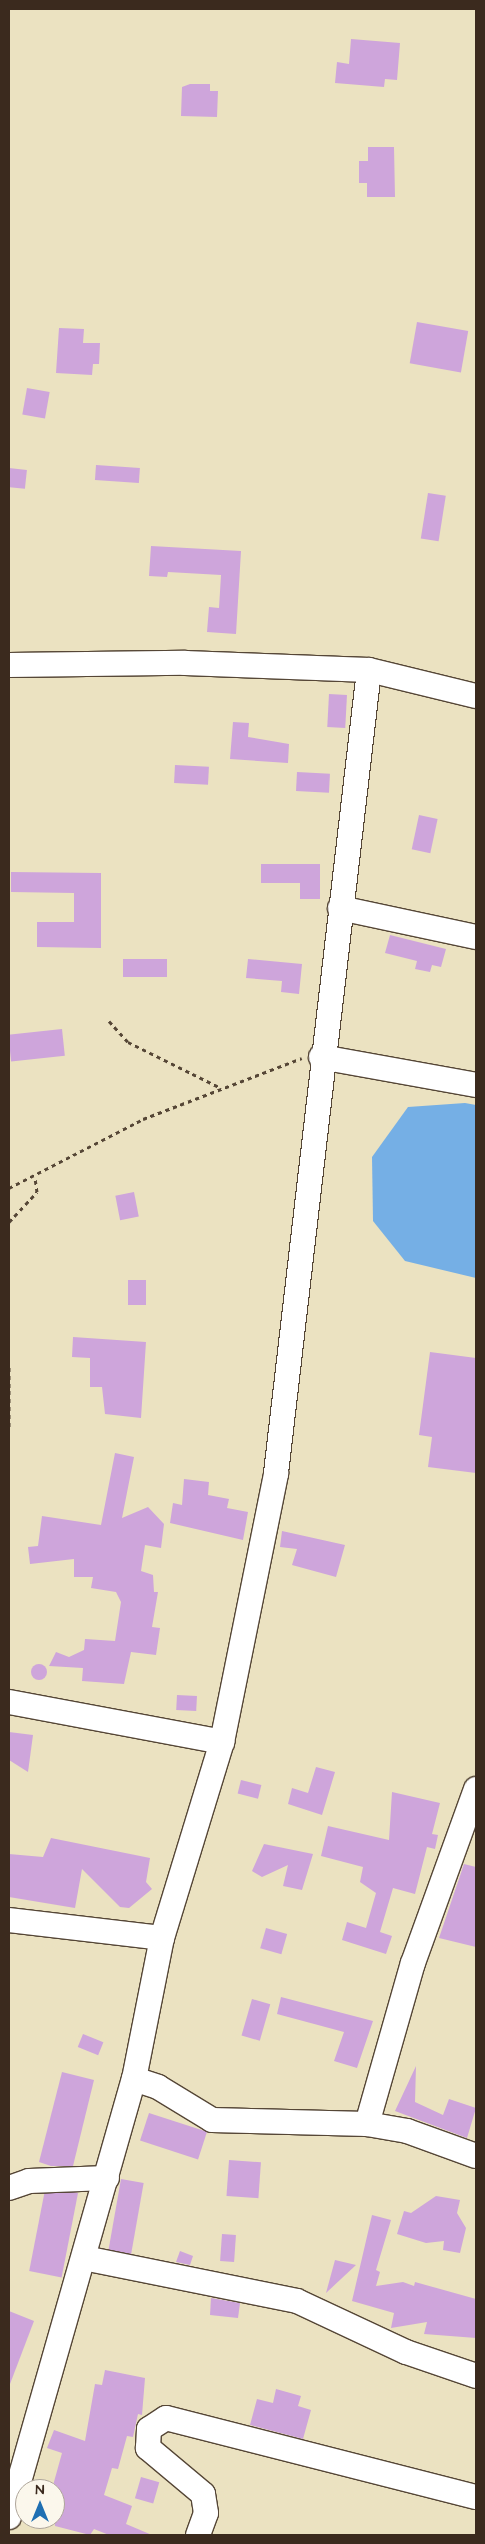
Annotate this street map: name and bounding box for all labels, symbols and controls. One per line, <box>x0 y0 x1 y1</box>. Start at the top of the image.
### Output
north arrow <box>15 2479 65 2529</box>
text: N <box>36 2480 44 2500</box>

